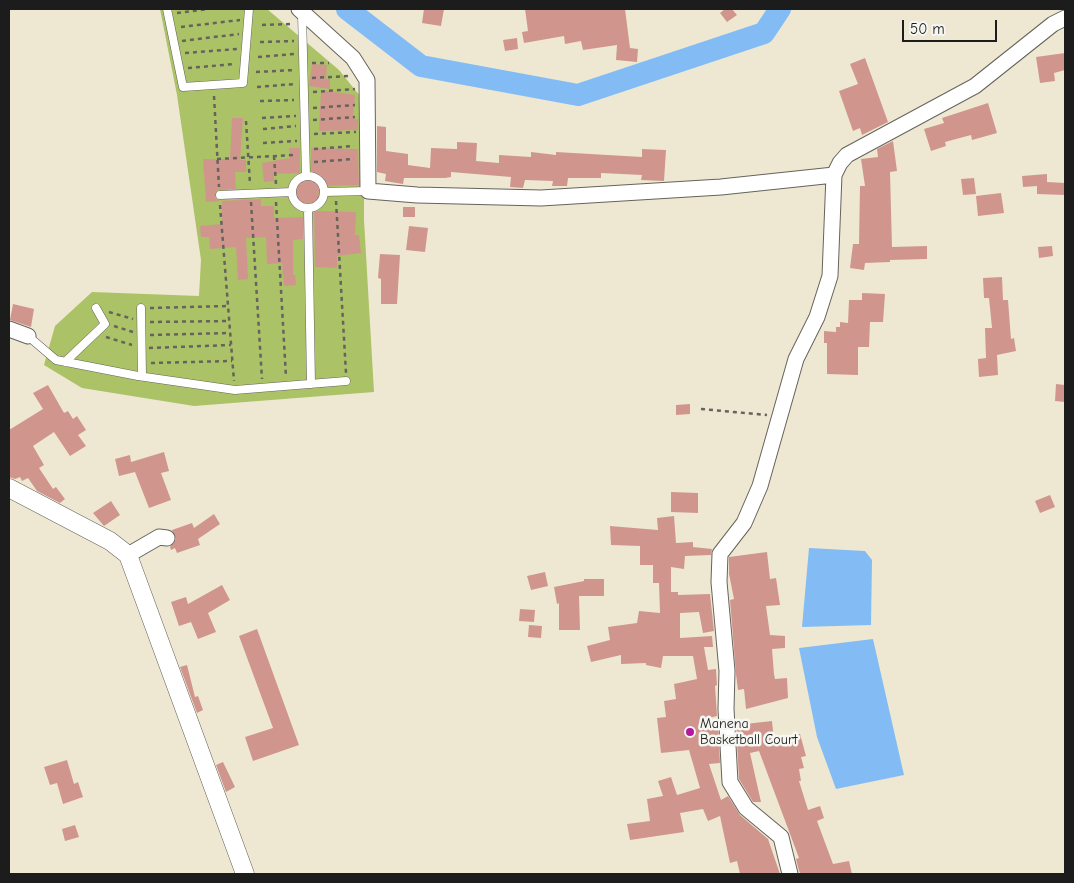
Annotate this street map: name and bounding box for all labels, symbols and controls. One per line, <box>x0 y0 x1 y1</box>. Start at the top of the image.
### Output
scale bar <box>904 10 999 42</box>
text: 50 m <box>910 20 945 38</box>
place label: Manena Basketball Court <box>700 716 797 749</box>
marker: Manena Basketball Court <box>684 726 696 738</box>

